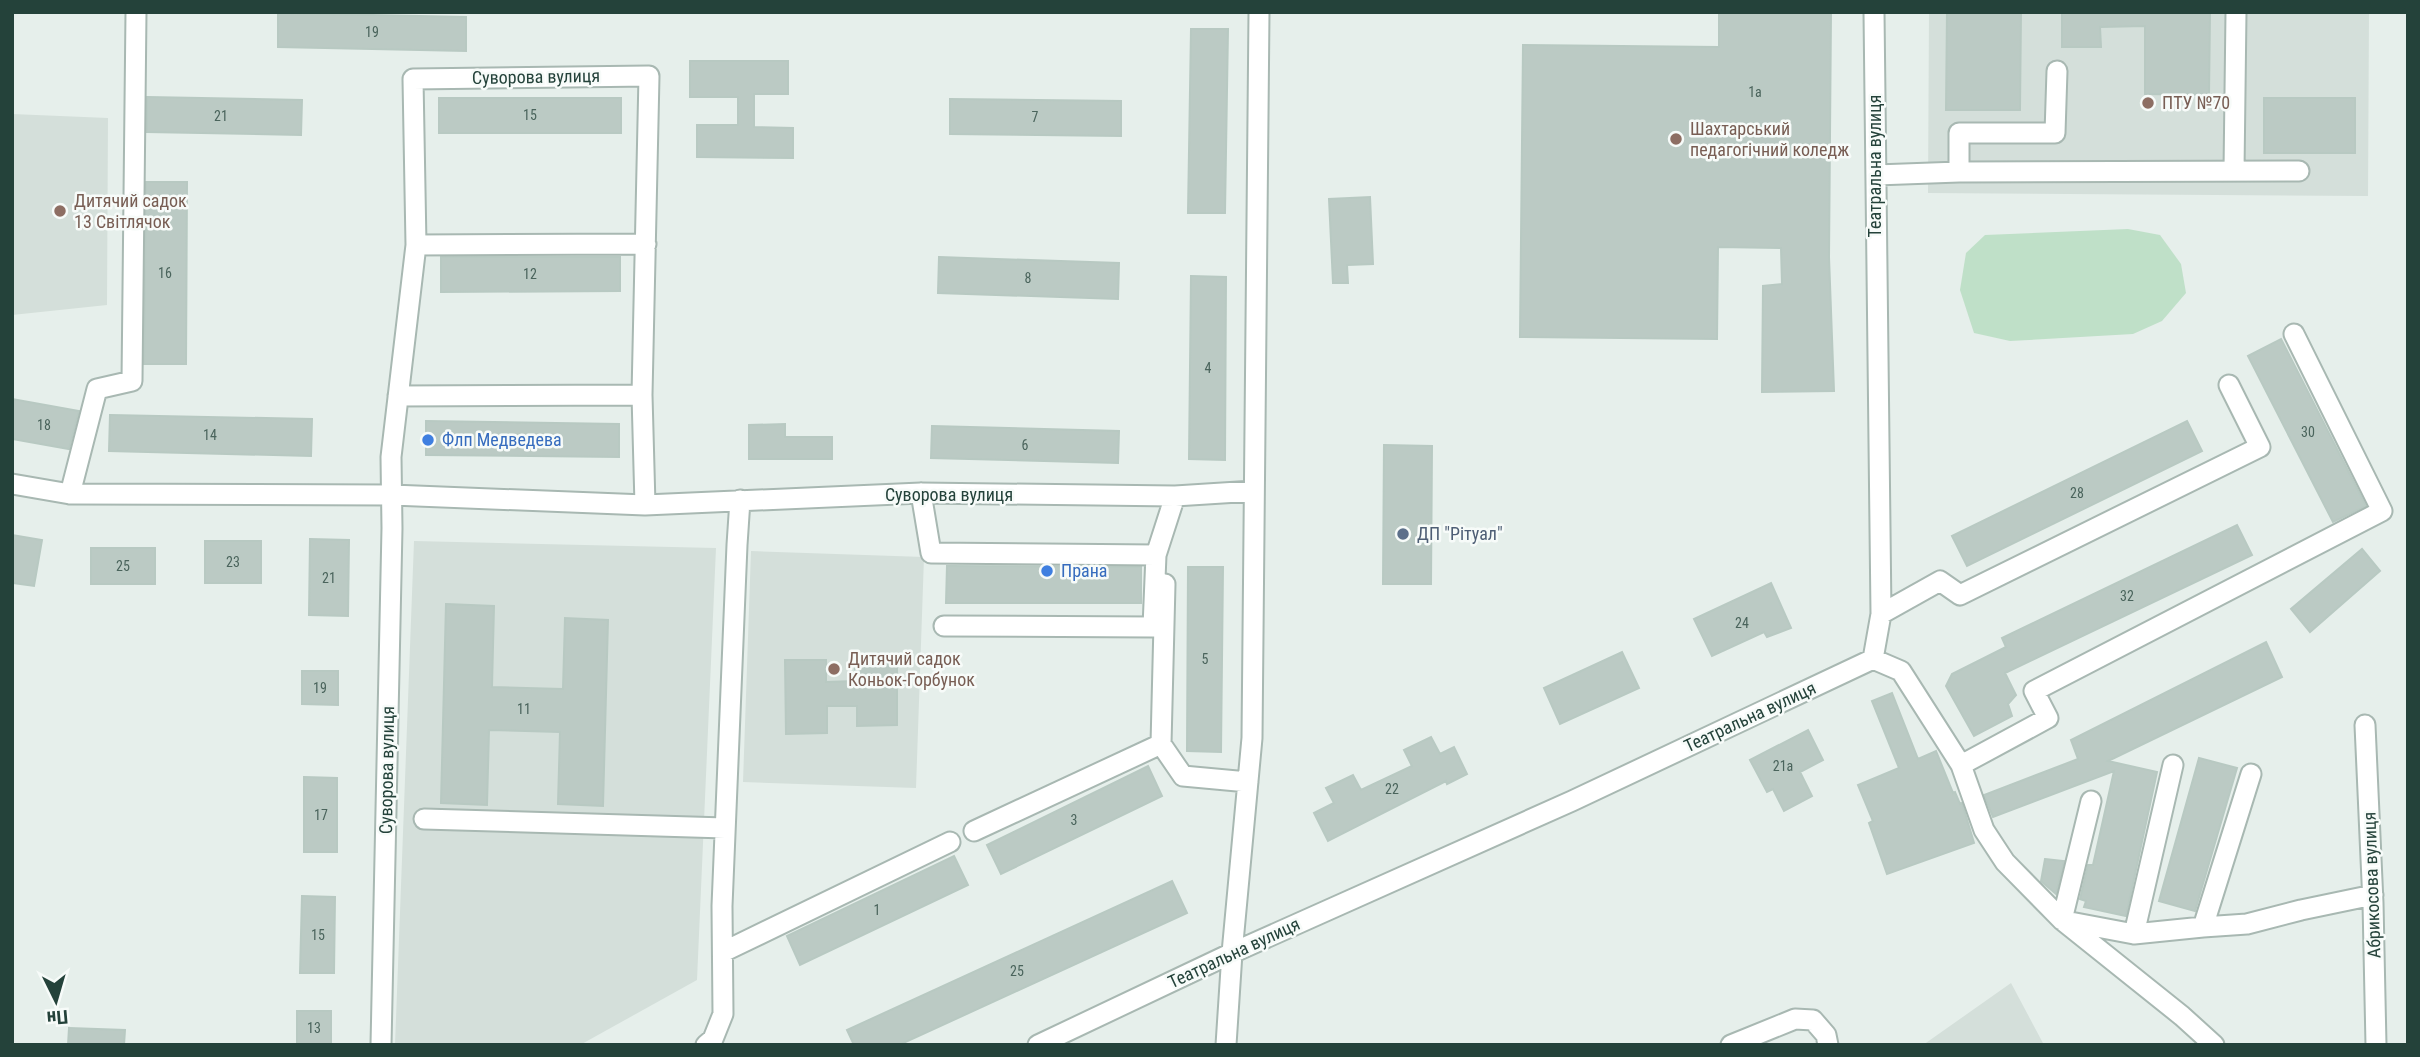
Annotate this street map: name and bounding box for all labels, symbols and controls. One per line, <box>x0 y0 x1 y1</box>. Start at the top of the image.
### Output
house number: 19 <box>365 24 379 40</box>
street label: Суворова вулиця <box>472 65 600 88</box>
house number: 1а <box>1748 84 1762 100</box>
place label: ПТУ №70 <box>2162 92 2230 113</box>
street label: Театральна вулиця <box>1864 95 1885 237</box>
marker: ПТУ №70 <box>2140 95 2156 111</box>
house number: 15 <box>523 107 537 123</box>
house number: 21 <box>214 108 228 124</box>
house number: 7 <box>1032 109 1039 125</box>
place label: Шахтарський педагогічний коледж <box>1690 118 1849 160</box>
marker: Шахтарський педагогічний коледж <box>1668 131 1684 147</box>
place label: Дитячий садок 13 Світлячок <box>74 190 187 232</box>
marker: Дитячий садок 13 Світлячок <box>52 203 68 219</box>
house number: 16 <box>158 265 172 281</box>
house number: 12 <box>523 266 537 282</box>
house number: 8 <box>1025 270 1032 286</box>
house number: 4 <box>1205 360 1212 376</box>
house number: 18 <box>37 417 51 433</box>
house number: 30 <box>2301 424 2315 440</box>
house number: 14 <box>203 427 217 443</box>
place label: Флп Медведева <box>442 429 562 450</box>
marker: Флп Медведева <box>420 432 436 448</box>
house number: 6 <box>1022 437 1029 453</box>
street label: Суворова вулиця <box>885 484 1013 505</box>
house number: 28 <box>2070 485 2084 501</box>
place label: ДП "Рітуал" <box>1417 523 1503 544</box>
marker: ДП "Рітуал" <box>1395 526 1411 542</box>
house number: 23 <box>226 554 240 570</box>
house number: 25 <box>116 558 130 574</box>
place label: Прана <box>1061 560 1107 581</box>
marker: Прана <box>1039 563 1055 579</box>
house number: 21 <box>322 570 336 586</box>
house number: 32 <box>2120 588 2134 604</box>
house number: 24 <box>1735 615 1749 631</box>
place label: Дитячий садок Коньок-Горбунок <box>848 648 975 690</box>
house number: 5 <box>1202 651 1209 667</box>
marker: Дитячий садок Коньок-Горбунок <box>826 661 842 677</box>
street label: Театральна вулиця <box>1681 677 1819 756</box>
house number: 19 <box>313 680 327 696</box>
house number: 11 <box>517 701 531 717</box>
street label: Суворова вулиця <box>375 706 398 834</box>
house number: 21а <box>1773 758 1793 774</box>
house number: 22 <box>1385 781 1399 797</box>
house number: 17 <box>314 807 328 823</box>
house number: 3 <box>1071 812 1077 828</box>
street label: Абрикосова вулиця <box>2358 812 2385 959</box>
house number: 1 <box>874 902 880 918</box>
street label: Театральна вулиця <box>1165 913 1303 992</box>
house number: 15 <box>311 927 325 943</box>
house number: 25 <box>1010 963 1024 979</box>
north arrow <box>21 966 91 1036</box>
text: Пн <box>46 1005 69 1030</box>
house number: 13 <box>307 1020 321 1036</box>

